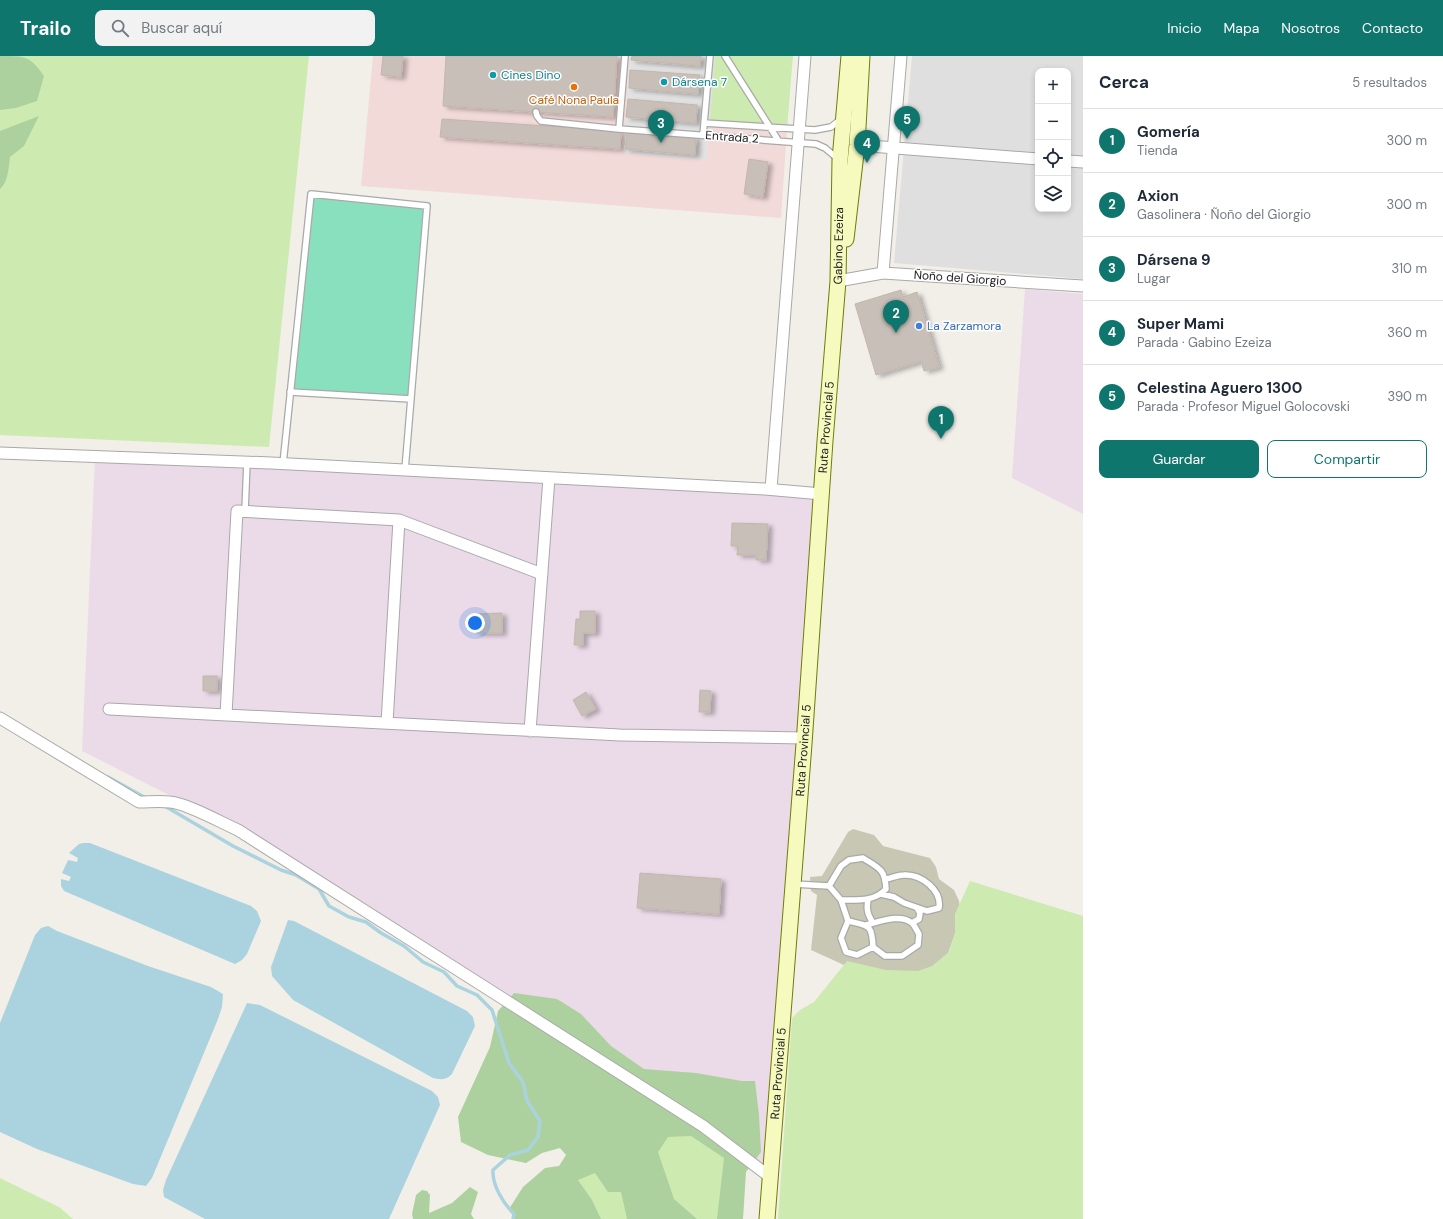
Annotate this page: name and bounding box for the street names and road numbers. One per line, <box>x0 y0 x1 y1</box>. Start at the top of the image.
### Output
street label: Entrada 2 <box>705 127 759 147</box>
street label: Gabino Ezeiza <box>830 207 847 284</box>
street label: Ñoño del Giorgio <box>913 267 1007 289</box>
street label: Ruta Provincial 5 <box>815 381 838 474</box>
street label: Ruta Provincial 5 <box>792 704 815 797</box>
street label: Ruta Provincial 5 <box>767 1027 790 1120</box>

